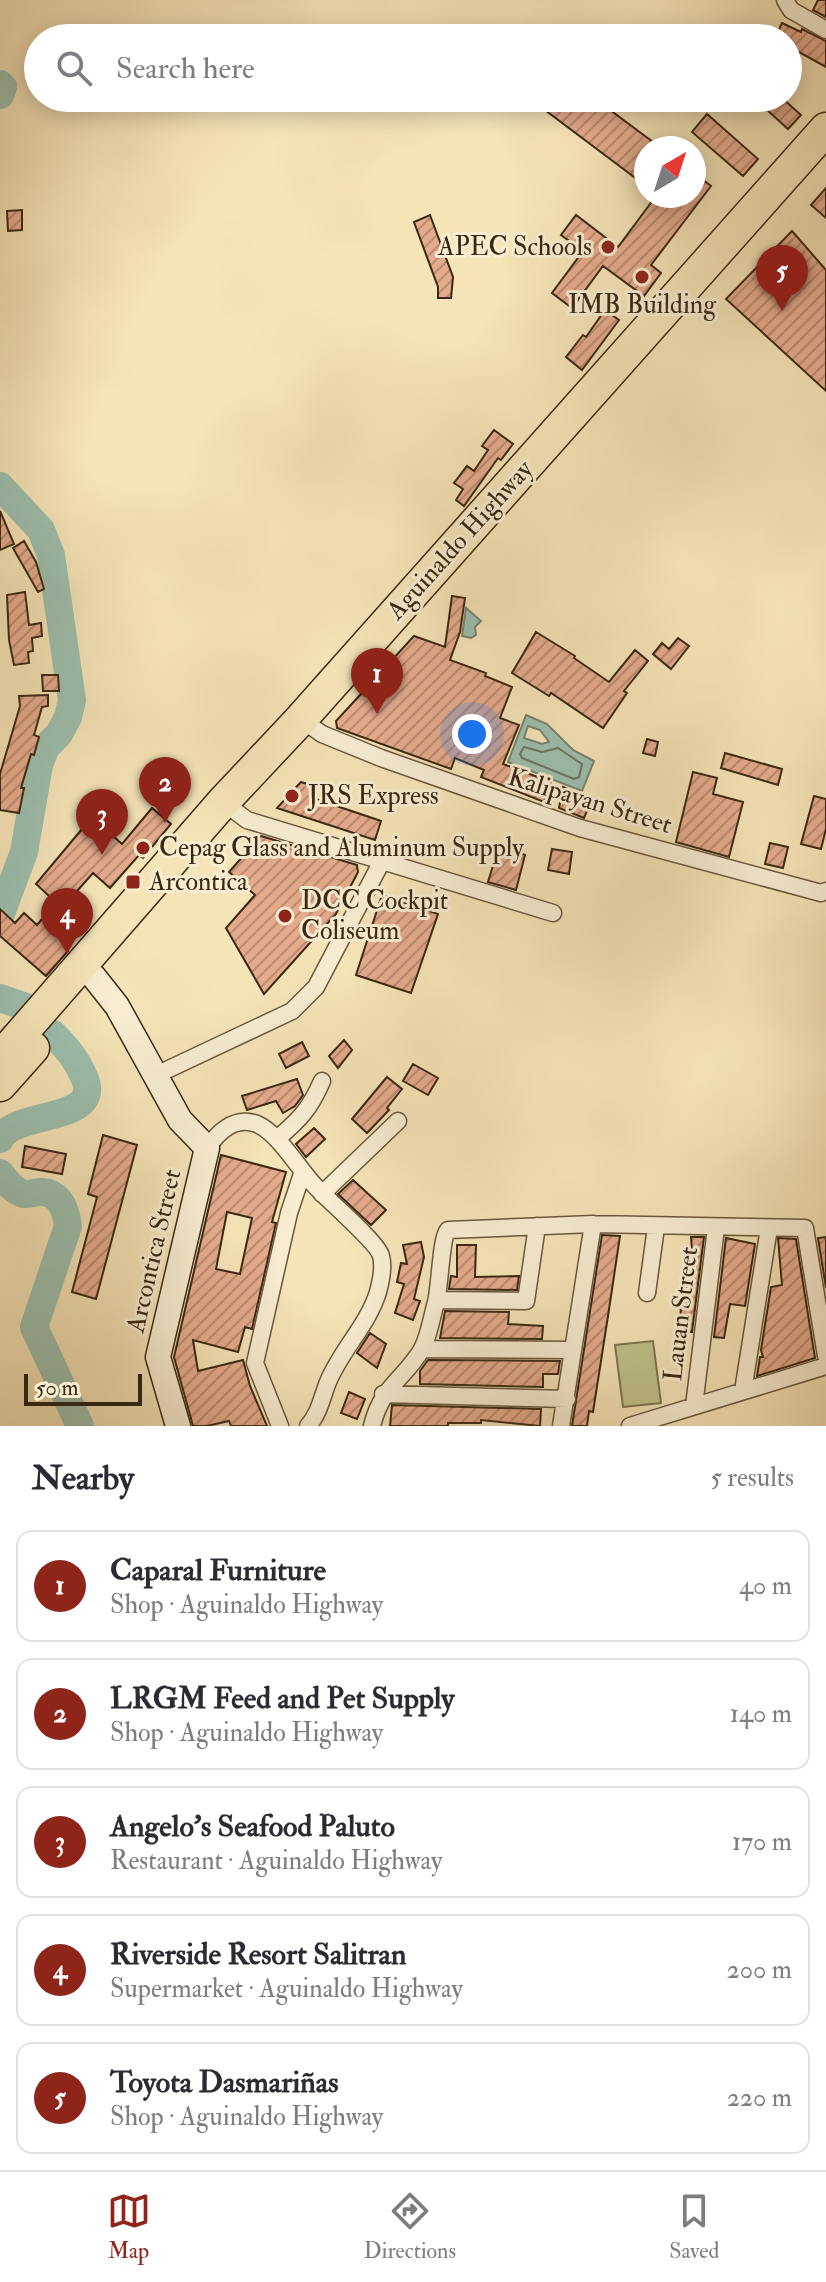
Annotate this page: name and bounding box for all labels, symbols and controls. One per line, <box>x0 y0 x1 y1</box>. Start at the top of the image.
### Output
search box <box>24 24 802 112</box>
icon: search <box>52 46 96 90</box>
text: Search here <box>116 50 255 87</box>
north arrow <box>634 136 706 208</box>
place label: APEC Schools <box>437 231 592 263</box>
marker: APEC Schools <box>599 238 617 256</box>
pin: 5 <box>756 245 808 311</box>
marker: IMB Building <box>633 268 651 286</box>
place label: IMB Building <box>568 289 717 321</box>
street label: Aguinaldo Highway <box>379 453 540 627</box>
pin: 1 <box>351 648 403 714</box>
your location <box>452 714 492 754</box>
pin: 2 <box>139 757 191 823</box>
street label: Kalipayan Street <box>504 761 676 842</box>
place label: JRS Express <box>307 780 439 813</box>
marker: JRS Express <box>283 787 301 805</box>
pin: 3 <box>76 789 128 855</box>
place label: Cepag Glass and Aluminum Supply <box>159 832 524 865</box>
marker: Cepag Glass and Aluminum Supply <box>134 839 152 857</box>
place label: Arcontica <box>148 866 248 898</box>
marker: Arcontica <box>124 873 142 891</box>
place label: DCC Cockpit Coliseum <box>301 885 448 947</box>
pin: 4 <box>41 888 93 954</box>
marker: DCC Cockpit Coliseum <box>276 907 294 925</box>
street label: Arcontica Street <box>119 1166 188 1337</box>
street label: Lauan Street <box>657 1245 705 1383</box>
scale bar <box>24 1370 142 1406</box>
text: 50 m <box>36 1374 78 1402</box>
text: Nearby <box>32 1457 134 1500</box>
text: 5 results <box>710 1462 794 1494</box>
text: Caparal Furniture <box>110 1552 326 1589</box>
text: 1 <box>55 1570 65 1602</box>
text: 40 m <box>739 1570 792 1602</box>
text: Shop · Aguinaldo Highway <box>110 1589 383 1621</box>
text: LRGM Feed and Pet Supply <box>110 1680 455 1717</box>
text: 2 <box>53 1698 67 1730</box>
text: 140 m <box>730 1698 792 1730</box>
text: Shop · Aguinaldo Highway <box>110 1717 383 1749</box>
text: Angelo's Seafood Paluto <box>110 1808 395 1845</box>
text: 3 <box>55 1826 65 1858</box>
text: 170 m <box>732 1826 792 1858</box>
text: Restaurant · Aguinaldo Highway <box>110 1845 442 1877</box>
text: Riverside Resort Salitran <box>110 1936 406 1973</box>
text: 4 <box>53 1954 67 1986</box>
text: 200 m <box>727 1954 792 1986</box>
text: Supermarket · Aguinaldo Highway <box>110 1973 463 2005</box>
text: Toyota Dasmariñas <box>110 2064 338 2101</box>
text: 5 <box>54 2082 66 2114</box>
text: 220 m <box>727 2082 792 2114</box>
text: Shop · Aguinaldo Highway <box>110 2101 383 2133</box>
tab: Map <box>107 2189 151 2265</box>
tab: Directions <box>364 2189 456 2265</box>
tab: Saved <box>669 2189 719 2265</box>

